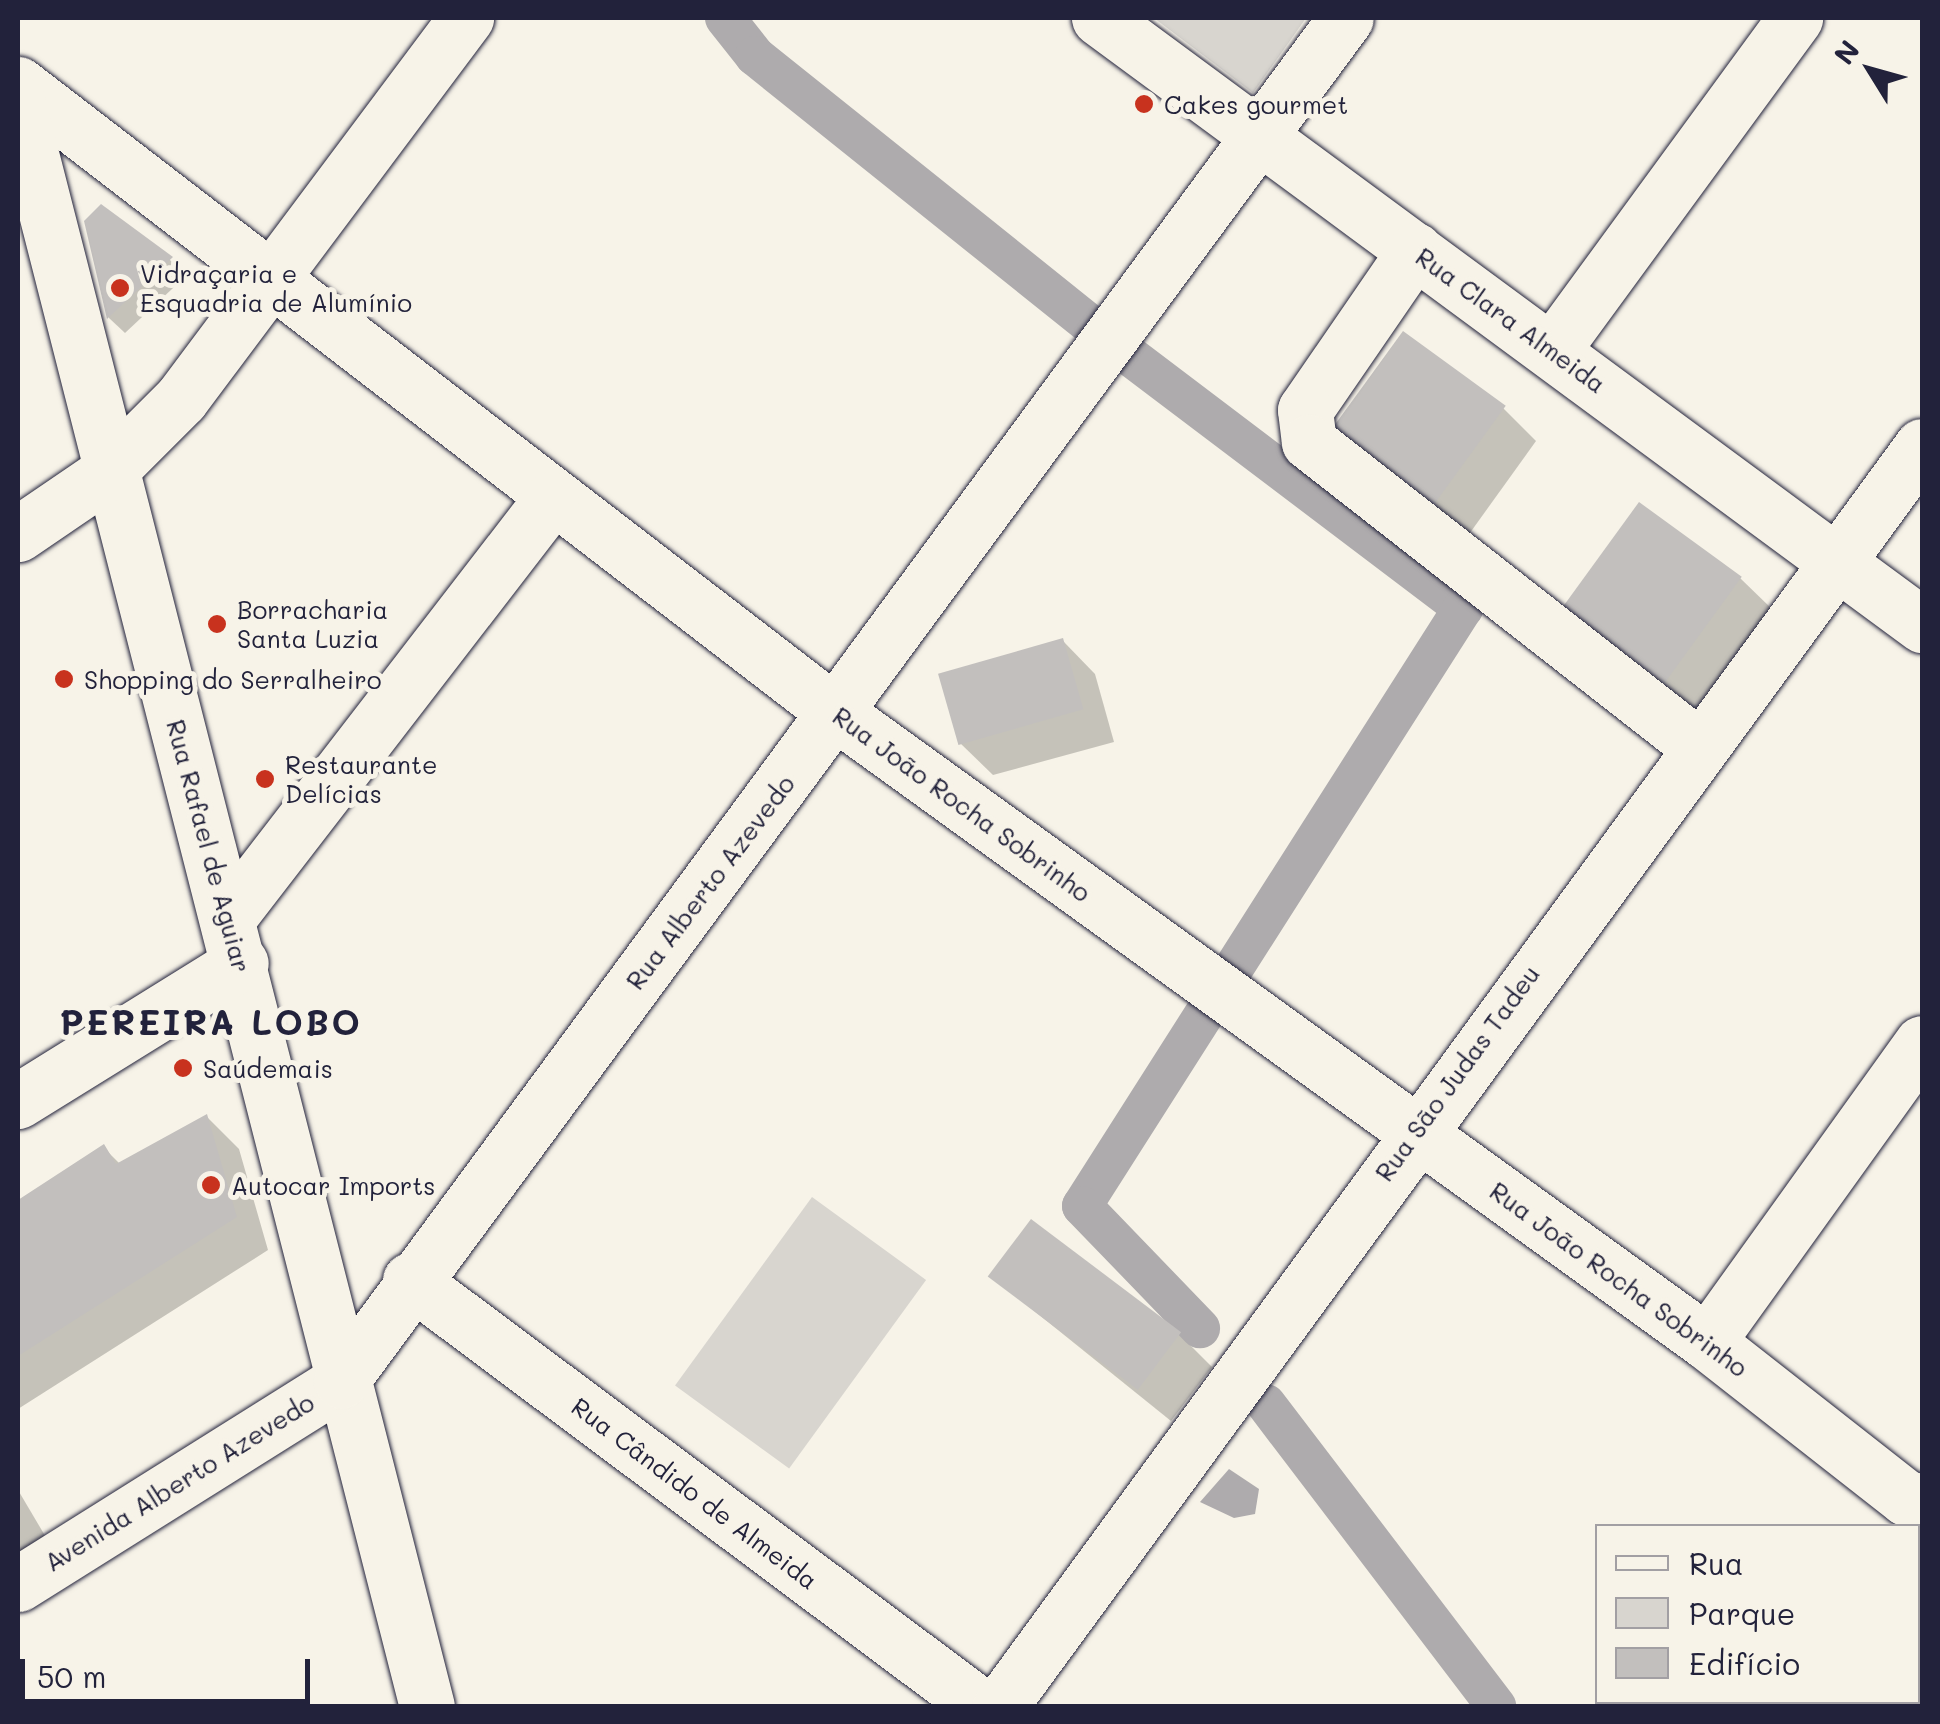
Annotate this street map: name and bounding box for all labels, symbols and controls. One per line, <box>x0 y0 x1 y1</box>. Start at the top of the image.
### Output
north arrow <box>1820 20 1920 120</box>
text: N <box>1825 33 1867 71</box>
place label: Cakes gourmet <box>1164 89 1348 119</box>
marker: Cakes gourmet <box>1133 93 1155 115</box>
street label: Rua Clara Almeida <box>1410 241 1612 399</box>
place label: Vidraçaria e Esquadria de Alumínio <box>140 259 412 318</box>
marker: Vidraçaria e Esquadria de Alumínio <box>109 277 131 299</box>
place label: Borracharia Santa Luzia <box>237 595 388 654</box>
marker: Borracharia Santa Luzia <box>206 613 228 635</box>
place label: Shopping do Serralheiro <box>84 664 382 694</box>
marker: Shopping do Serralheiro <box>53 668 75 690</box>
street label: Rua João Rocha Sobrinho <box>827 700 1097 908</box>
street label: Rua Rafael de Aguiar <box>161 716 257 976</box>
place label: Restaurante Delícias <box>285 750 437 809</box>
marker: Restaurante Delícias <box>254 768 276 790</box>
street label: Rua Alberto Azevedo <box>620 769 800 995</box>
street label: Rua São Judas Tadeu <box>1369 959 1545 1187</box>
district label: PEREIRA LOBO <box>60 1000 362 1042</box>
place label: Saúdemais <box>203 1053 333 1083</box>
marker: Saúdemais <box>172 1057 194 1079</box>
place label: Autocar Imports <box>231 1170 435 1200</box>
marker: Autocar Imports <box>200 1174 222 1196</box>
street label: Rua João Rocha Sobrinho <box>1484 1175 1754 1383</box>
street label: Avenida Alberto Azevedo <box>39 1387 319 1577</box>
street label: Rua Cândido de Almeida <box>566 1391 824 1595</box>
legend <box>1595 1524 1920 1704</box>
text: Rua <box>1689 1543 1743 1583</box>
text: Parque <box>1689 1593 1795 1633</box>
scale bar <box>25 1639 315 1701</box>
text: Edifício <box>1689 1643 1800 1683</box>
text: 50 m <box>37 1656 107 1696</box>

